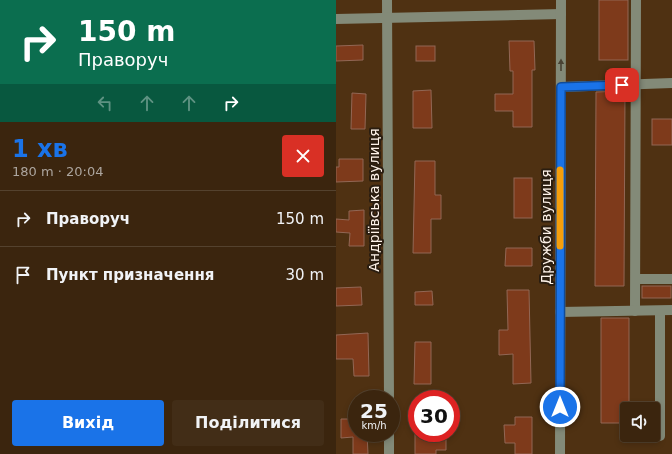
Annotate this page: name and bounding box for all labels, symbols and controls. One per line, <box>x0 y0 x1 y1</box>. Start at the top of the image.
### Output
text: 150 m <box>78 15 175 48</box>
icon: right <box>12 16 64 68</box>
text: Праворуч <box>78 49 168 70</box>
one-way arrow <box>558 58 564 71</box>
pin <box>605 68 639 102</box>
icon: arrive <box>611 74 633 96</box>
icon: left <box>94 92 116 114</box>
icon: ahead <box>136 92 158 114</box>
icon: ahead <box>178 92 200 114</box>
icon: right <box>220 92 242 114</box>
street label: Андріївська вулиця <box>366 128 382 272</box>
text: 1 хв <box>12 135 68 163</box>
button: close <box>282 135 324 177</box>
text: 180 m · 20:04 <box>12 164 103 179</box>
street label: Дружби вулиця <box>538 169 554 285</box>
icon: right <box>12 208 34 230</box>
text: Праворуч <box>46 210 130 228</box>
text: 150 m <box>276 210 324 228</box>
icon: arrive <box>12 264 34 286</box>
text: Пункт призначення <box>46 266 214 284</box>
text: 30 m <box>286 266 324 284</box>
position arrow <box>539 386 581 428</box>
speed limit sign: 30 <box>408 390 460 442</box>
text: 25 <box>360 399 388 423</box>
button: Вихід <box>12 400 164 446</box>
button: Поділитися <box>172 400 324 446</box>
map controls <box>620 402 660 442</box>
button: sound <box>620 402 660 442</box>
text: km/h <box>361 420 387 431</box>

